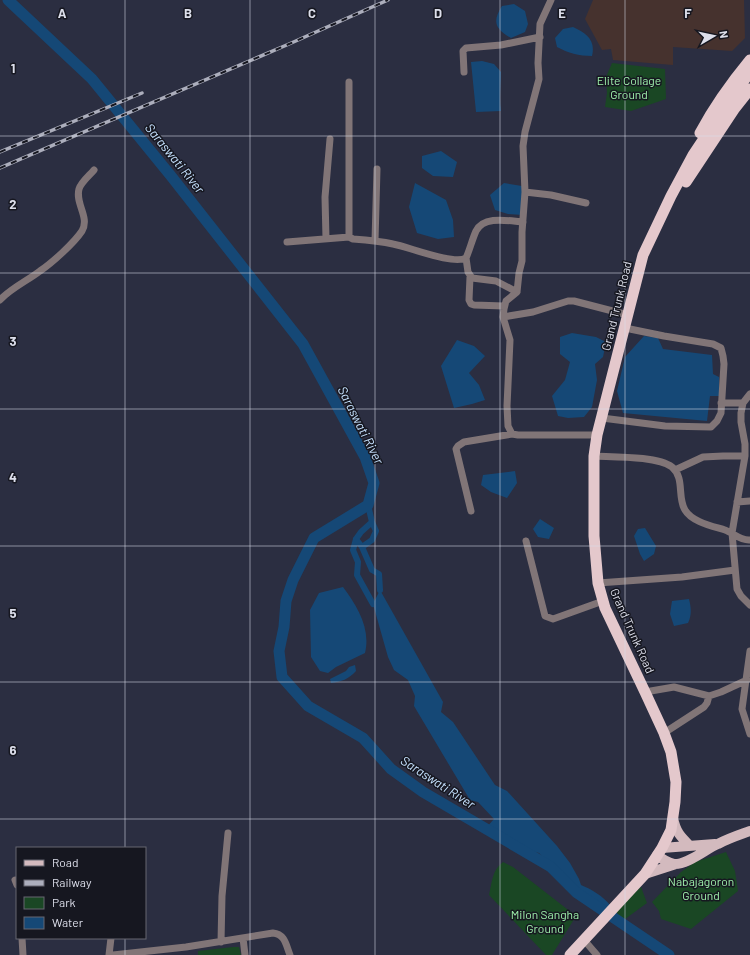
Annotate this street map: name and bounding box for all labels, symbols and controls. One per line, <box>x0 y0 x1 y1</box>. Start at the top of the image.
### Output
text: A <box>58 5 67 21</box>
text: B <box>184 5 192 21</box>
text: C <box>308 5 316 21</box>
text: D <box>434 5 442 21</box>
text: E <box>558 5 566 21</box>
text: F <box>684 5 692 21</box>
north arrow <box>694 16 734 56</box>
text: N <box>717 30 731 39</box>
text: 1 <box>11 60 15 76</box>
park label: Elite Collage Ground <box>597 73 661 101</box>
water label: Saraswati River <box>142 120 208 196</box>
text: 2 <box>9 196 17 212</box>
street label: Grand Trunk Road <box>598 260 634 352</box>
text: 3 <box>9 333 17 349</box>
water label: Saraswati River <box>335 383 388 467</box>
text: 4 <box>9 469 17 485</box>
street label: Grand Trunk Road <box>608 586 658 675</box>
text: 5 <box>9 605 17 621</box>
text: 6 <box>10 742 17 758</box>
water label: Saraswati River <box>398 752 478 812</box>
legend <box>16 847 146 939</box>
text: Road <box>52 855 79 869</box>
park label: Nabajagoron Ground <box>668 874 734 902</box>
text: Railway <box>52 875 92 889</box>
text: Park <box>52 895 76 909</box>
park label: Milon Sangha Ground <box>511 907 579 935</box>
text: Water <box>52 915 84 929</box>

